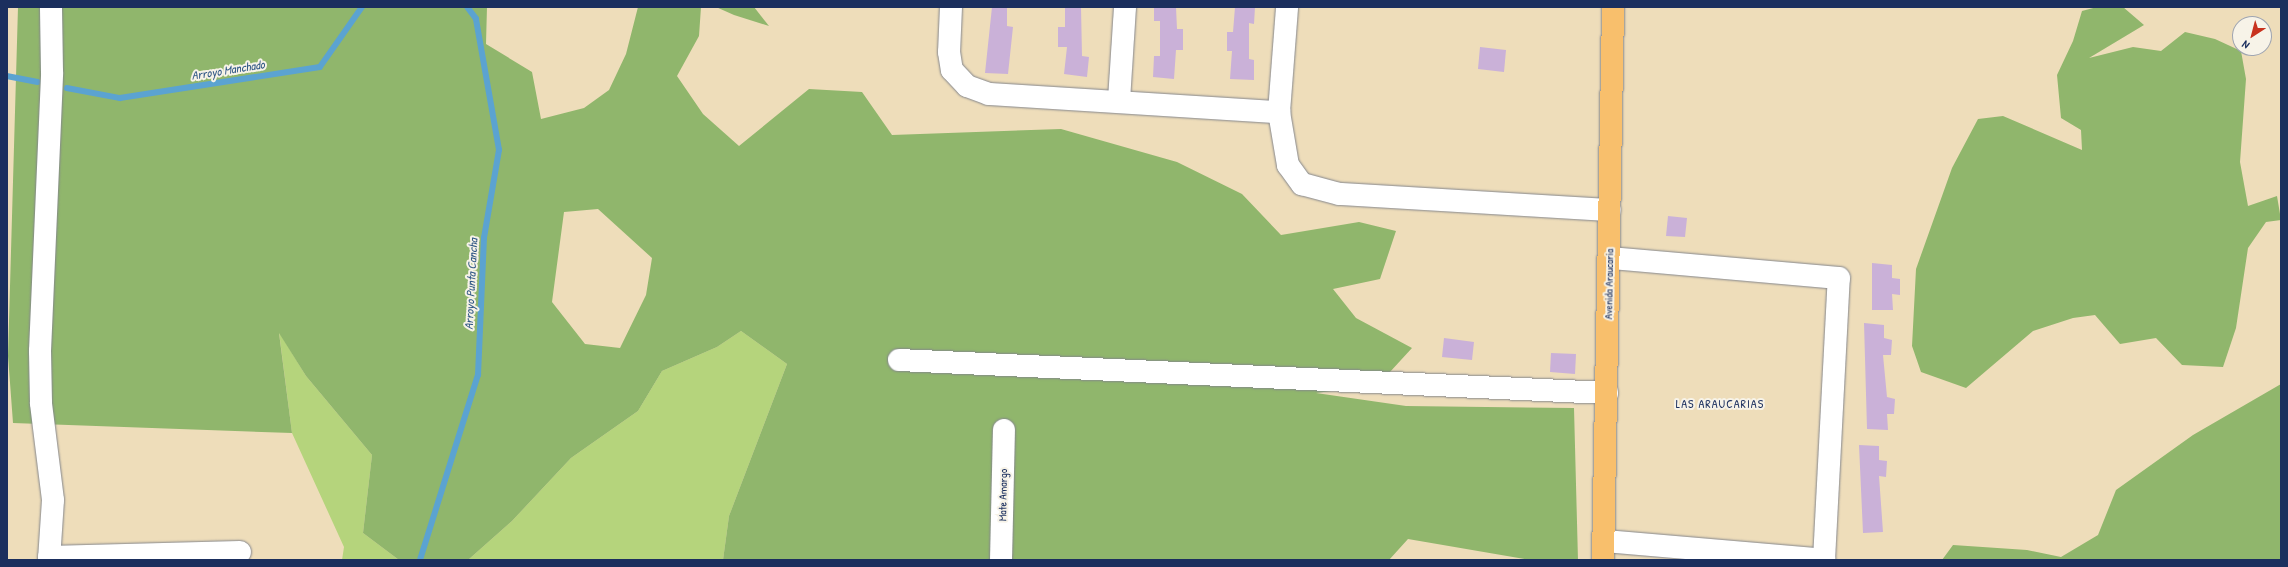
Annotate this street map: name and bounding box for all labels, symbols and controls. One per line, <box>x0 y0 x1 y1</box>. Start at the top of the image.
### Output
north arrow <box>2232 16 2272 56</box>
text: N <box>2239 38 2252 52</box>
water label: Arroyo Manchado <box>190 57 266 83</box>
water label: Arroyo Punta Cancha <box>461 238 481 330</box>
street label: Avenida Araucaria <box>1602 249 1616 319</box>
district label: LAS ARAUCARIAS <box>1676 397 1764 411</box>
street label: Mate Amargo <box>996 469 1010 521</box>

